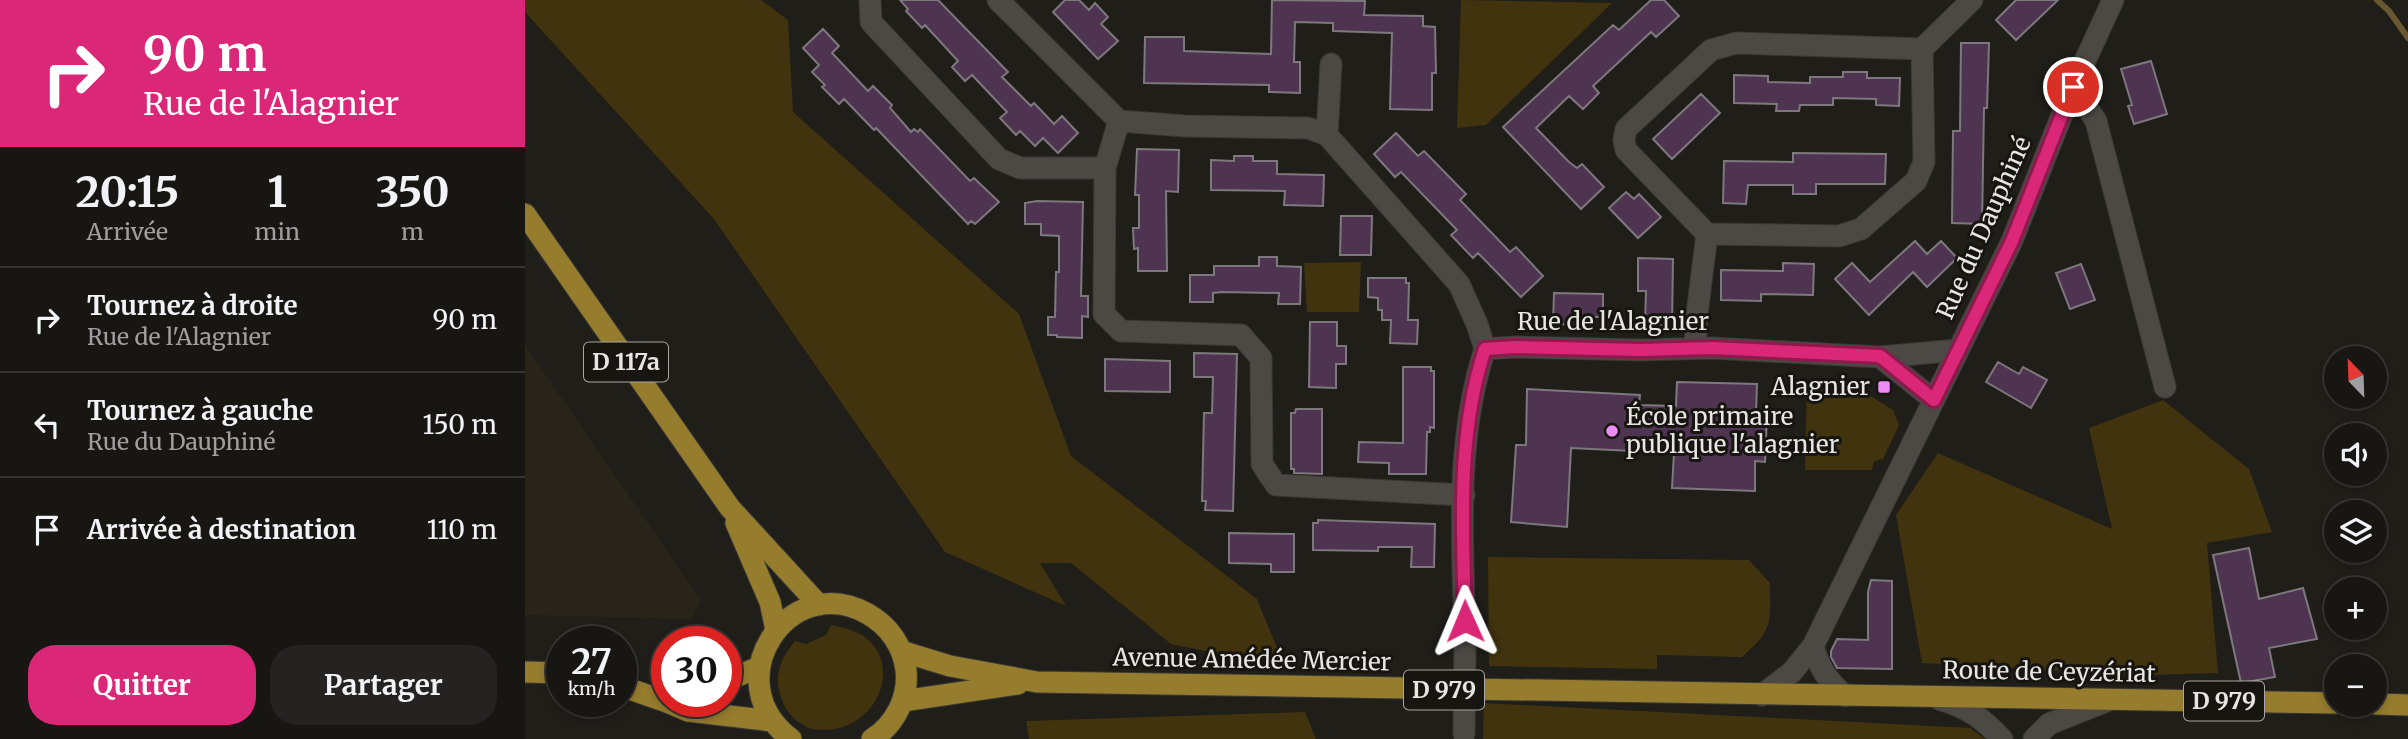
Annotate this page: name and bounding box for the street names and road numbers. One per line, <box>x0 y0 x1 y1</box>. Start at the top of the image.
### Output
street label: Rue du Dauphiné <box>1929 132 2038 324</box>
street label: Rue de l'Alagnier <box>1517 306 1709 337</box>
road number: D 117a <box>584 342 668 382</box>
street label: Avenue Amédée Mercier <box>1111 642 1392 677</box>
street label: Route de Ceyzériat <box>1942 654 2157 689</box>
road number: D 979 <box>1404 670 1484 710</box>
road number: D 979 <box>2184 681 2264 720</box>

